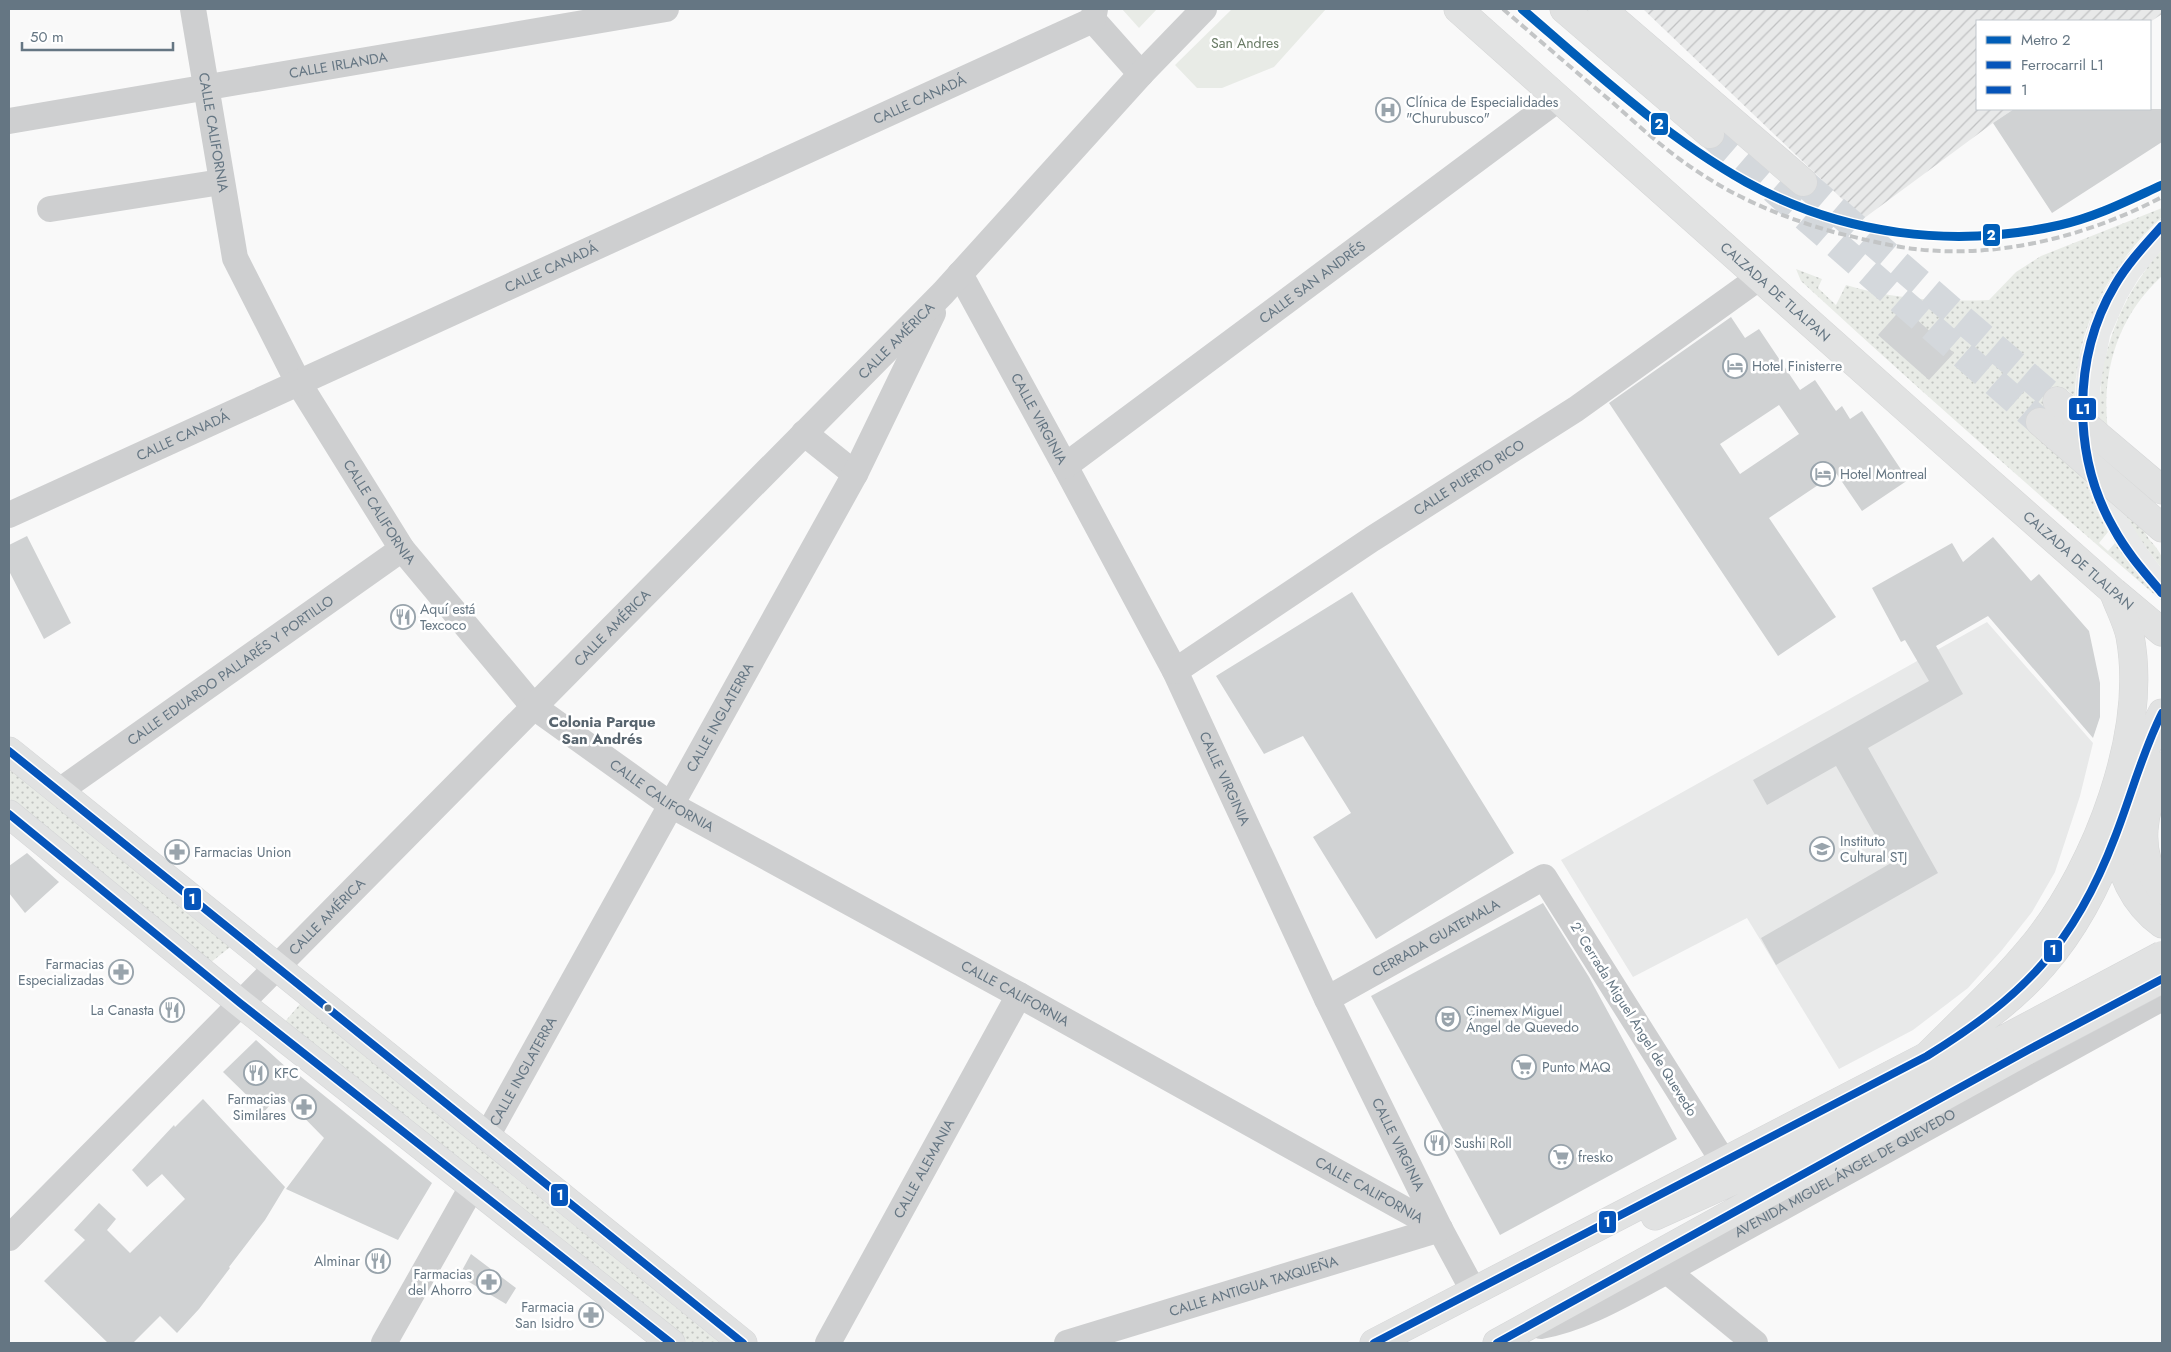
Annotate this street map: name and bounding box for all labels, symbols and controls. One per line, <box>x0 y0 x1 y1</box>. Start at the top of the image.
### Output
scale bar <box>22 20 174 52</box>
legend <box>1976 20 2151 110</box>
text: 50 m <box>30 26 64 48</box>
text: Metro 2 <box>2021 29 2071 51</box>
park label: San Andres <box>1211 33 1279 53</box>
street label: CALLE IRLANDA <box>287 47 390 83</box>
text: Ferrocarril L1 <box>2021 54 2104 76</box>
street label: CALLE CANADÁ <box>870 69 970 129</box>
street label: CALLE CALIFORNIA <box>194 71 234 194</box>
text: 1 <box>2021 79 2028 101</box>
place label: Clínica de Especialidades "Churubusco" <box>1406 92 1559 128</box>
hospital icon: Clínica de Especialidades "Churubusco" <box>1375 97 1401 123</box>
line badge: 2 <box>1650 112 1669 136</box>
text: 2 <box>1654 114 1664 134</box>
line badge: 2 <box>1982 223 2001 247</box>
text: 2 <box>1986 225 1996 245</box>
street label: CALLE SAN ANDRÉS <box>1255 236 1370 328</box>
street label: CALLE CANADÁ <box>501 237 602 297</box>
street label: CALZADA DE TLALPAN <box>1716 237 1835 346</box>
street label: CALLE AMÉRICA <box>853 297 939 384</box>
hotel icon: Hotel Finisterre <box>1722 353 1748 379</box>
place label: Hotel Finisterre <box>1752 356 1842 376</box>
street label: CALLE VIRGINIA <box>1006 369 1073 469</box>
line badge: L1 <box>2068 397 2097 421</box>
text: L1 <box>2076 399 2090 419</box>
street label: CALLE CANADÁ <box>133 405 233 466</box>
street label: CALLE PUERTO RICO <box>1409 434 1528 520</box>
street label: CALLE CALIFORNIA <box>339 456 421 569</box>
hotel icon: Hotel Montreal <box>1810 461 1836 487</box>
place label: Hotel Montreal <box>1840 464 1927 484</box>
street label: CALZADA DE TLALPAN <box>2019 506 2138 614</box>
street label: CALLE AMÉRICA <box>569 584 655 671</box>
street label: CALLE EDUARDO PALLARÉS Y PORTILLO <box>123 590 338 750</box>
place label: Aquí está Texcoco <box>420 599 475 635</box>
restaurant icon: Aquí está Texcoco <box>390 604 416 630</box>
street label: CALLE INGLATERRA <box>681 658 759 776</box>
district label: Colonia Parque San Andrés <box>548 711 656 750</box>
street label: CALLE VIRGINIA <box>1194 728 1256 829</box>
street label: CALLE CALIFORNIA <box>606 754 718 837</box>
place label: Instituto Cultural STJ <box>1840 831 1907 867</box>
school or university icon: Instituto Cultural STJ <box>1809 836 1835 862</box>
pharmacy icon: Farmacias Union <box>164 839 190 865</box>
place label: Farmacias Union <box>194 842 291 862</box>
street label: CALLE AMÉRICA <box>284 873 370 960</box>
line badge: 1 <box>183 887 202 911</box>
text: 1 <box>188 889 196 909</box>
street label: CERRADA GUATEMALA <box>1369 893 1504 982</box>
street label: 2ª Cerrada Miguel Ángel de Quevedo <box>1566 918 1702 1120</box>
line badge: 1 <box>2043 939 2063 963</box>
text: 1 <box>2049 940 2057 960</box>
place label: Farmacias Especializadas <box>18 954 104 990</box>
street label: CALLE CALIFORNIA <box>957 955 1074 1031</box>
pharmacy icon: Farmacias Especializadas <box>108 959 134 985</box>
restaurant icon: La Canasta <box>159 997 185 1023</box>
place label: La Canasta <box>91 1000 154 1020</box>
place label: Cinemex Miguel Ángel de Quevedo <box>1466 1001 1579 1037</box>
unlabelled marker <box>323 1003 333 1013</box>
theatre icon: Cinemex Miguel Ángel de Quevedo <box>1435 1006 1461 1032</box>
street label: CALLE INGLATERRA <box>484 1012 562 1130</box>
supermarket icon: Punto MAQ <box>1511 1054 1537 1080</box>
place label: Punto MAQ <box>1542 1057 1611 1077</box>
restaurant icon: KFC <box>243 1060 269 1086</box>
place label: KFC <box>274 1063 299 1083</box>
place label: Farmacias Similares <box>228 1089 286 1125</box>
pharmacy icon: Farmacias Similares <box>291 1094 317 1120</box>
street label: CALLE VIRGINIA <box>1367 1094 1430 1195</box>
street label: AVENIDA MIGUEL ÁNGEL DE QUEVEDO <box>1730 1104 1959 1242</box>
street label: CALLE ALEMANIA <box>888 1115 959 1222</box>
restaurant icon: Sushi Roll <box>1424 1130 1450 1156</box>
place label: Sushi Roll <box>1454 1133 1512 1153</box>
supermarket icon: fresko <box>1548 1144 1574 1170</box>
place label: fresko <box>1578 1147 1613 1167</box>
street label: CALLE CALIFORNIA <box>1312 1152 1428 1228</box>
line badge: 1 <box>550 1183 569 1207</box>
text: 1 <box>556 1185 564 1205</box>
line badge: 1 <box>1598 1210 1617 1234</box>
text: 1 <box>1603 1212 1611 1232</box>
restaurant icon: Alminar <box>365 1248 391 1274</box>
place label: Alminar <box>314 1251 360 1271</box>
street label: CALLE ANTIGUA TAXQUEÑA <box>1167 1251 1341 1321</box>
place label: Farmacias del Ahorro <box>408 1264 472 1300</box>
pharmacy icon: Farmacias del Ahorro <box>476 1269 502 1295</box>
place label: Farmacia San Isidro <box>515 1297 574 1333</box>
pharmacy icon: Farmacia San Isidro <box>578 1302 604 1328</box>

